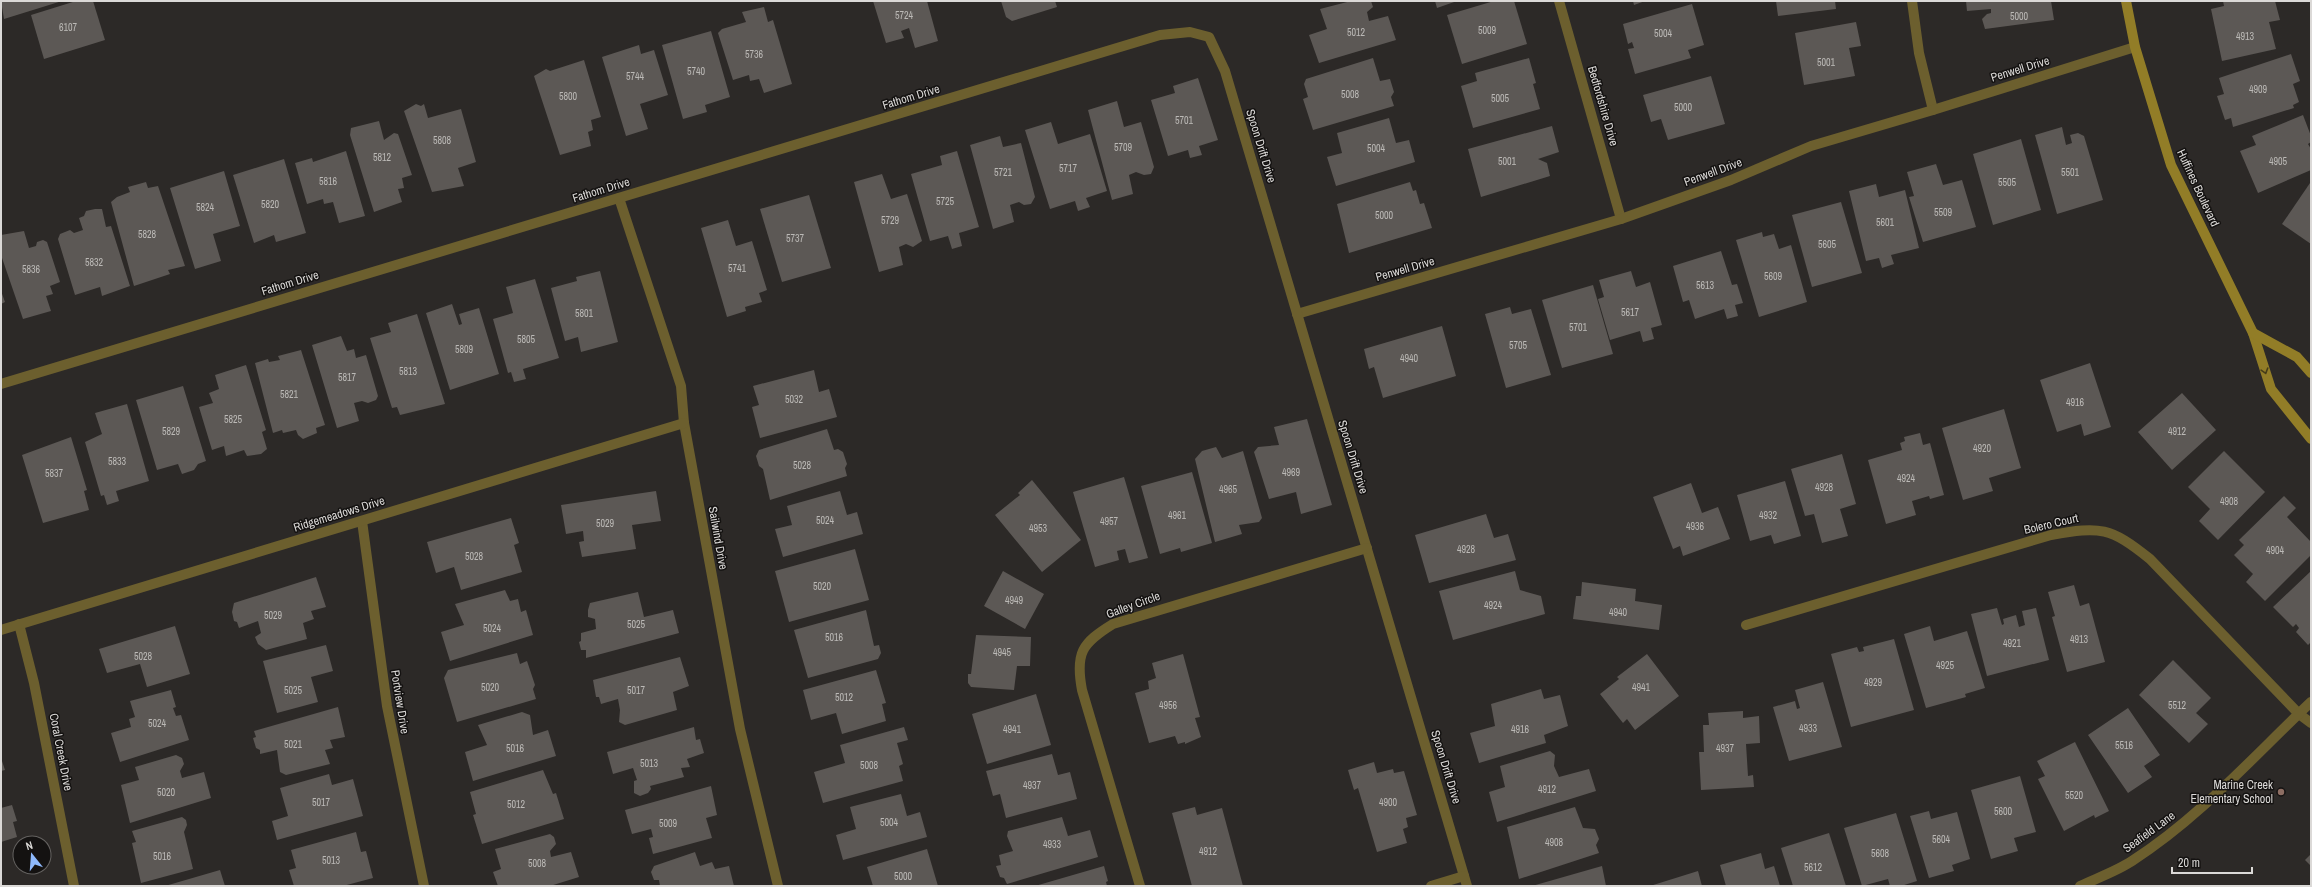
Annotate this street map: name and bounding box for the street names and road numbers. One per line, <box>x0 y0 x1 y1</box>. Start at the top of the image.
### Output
street label: Penwell Drive <box>1989 52 2051 86</box>
street label: Bedfordshire Drive <box>1584 64 1622 148</box>
street label: Fathom Drive <box>880 81 942 113</box>
street label: Spoon Drift Drive <box>1242 107 1280 185</box>
street label: Huffines Boulevard <box>2173 147 2223 229</box>
street label: Penwell Drive <box>1682 154 1744 190</box>
street label: Fathom Drive <box>570 174 632 206</box>
street label: Penwell Drive <box>1374 253 1436 285</box>
street label: Fathom Drive <box>259 267 321 299</box>
street label: Spoon Drift Drive <box>1334 418 1372 496</box>
street label: Ridgemeadows Drive <box>291 493 387 535</box>
street label: Sailwind Drive <box>705 505 731 571</box>
street label: Bolero Court <box>2022 510 2080 538</box>
street label: Galley Circle <box>1104 588 1162 622</box>
street label: Portview Drive <box>387 669 413 735</box>
street label: Coral Creek Drive <box>46 712 76 792</box>
street label: Spoon Drift Drive <box>1427 728 1465 806</box>
street label: Seafield Lane <box>2120 808 2178 856</box>

